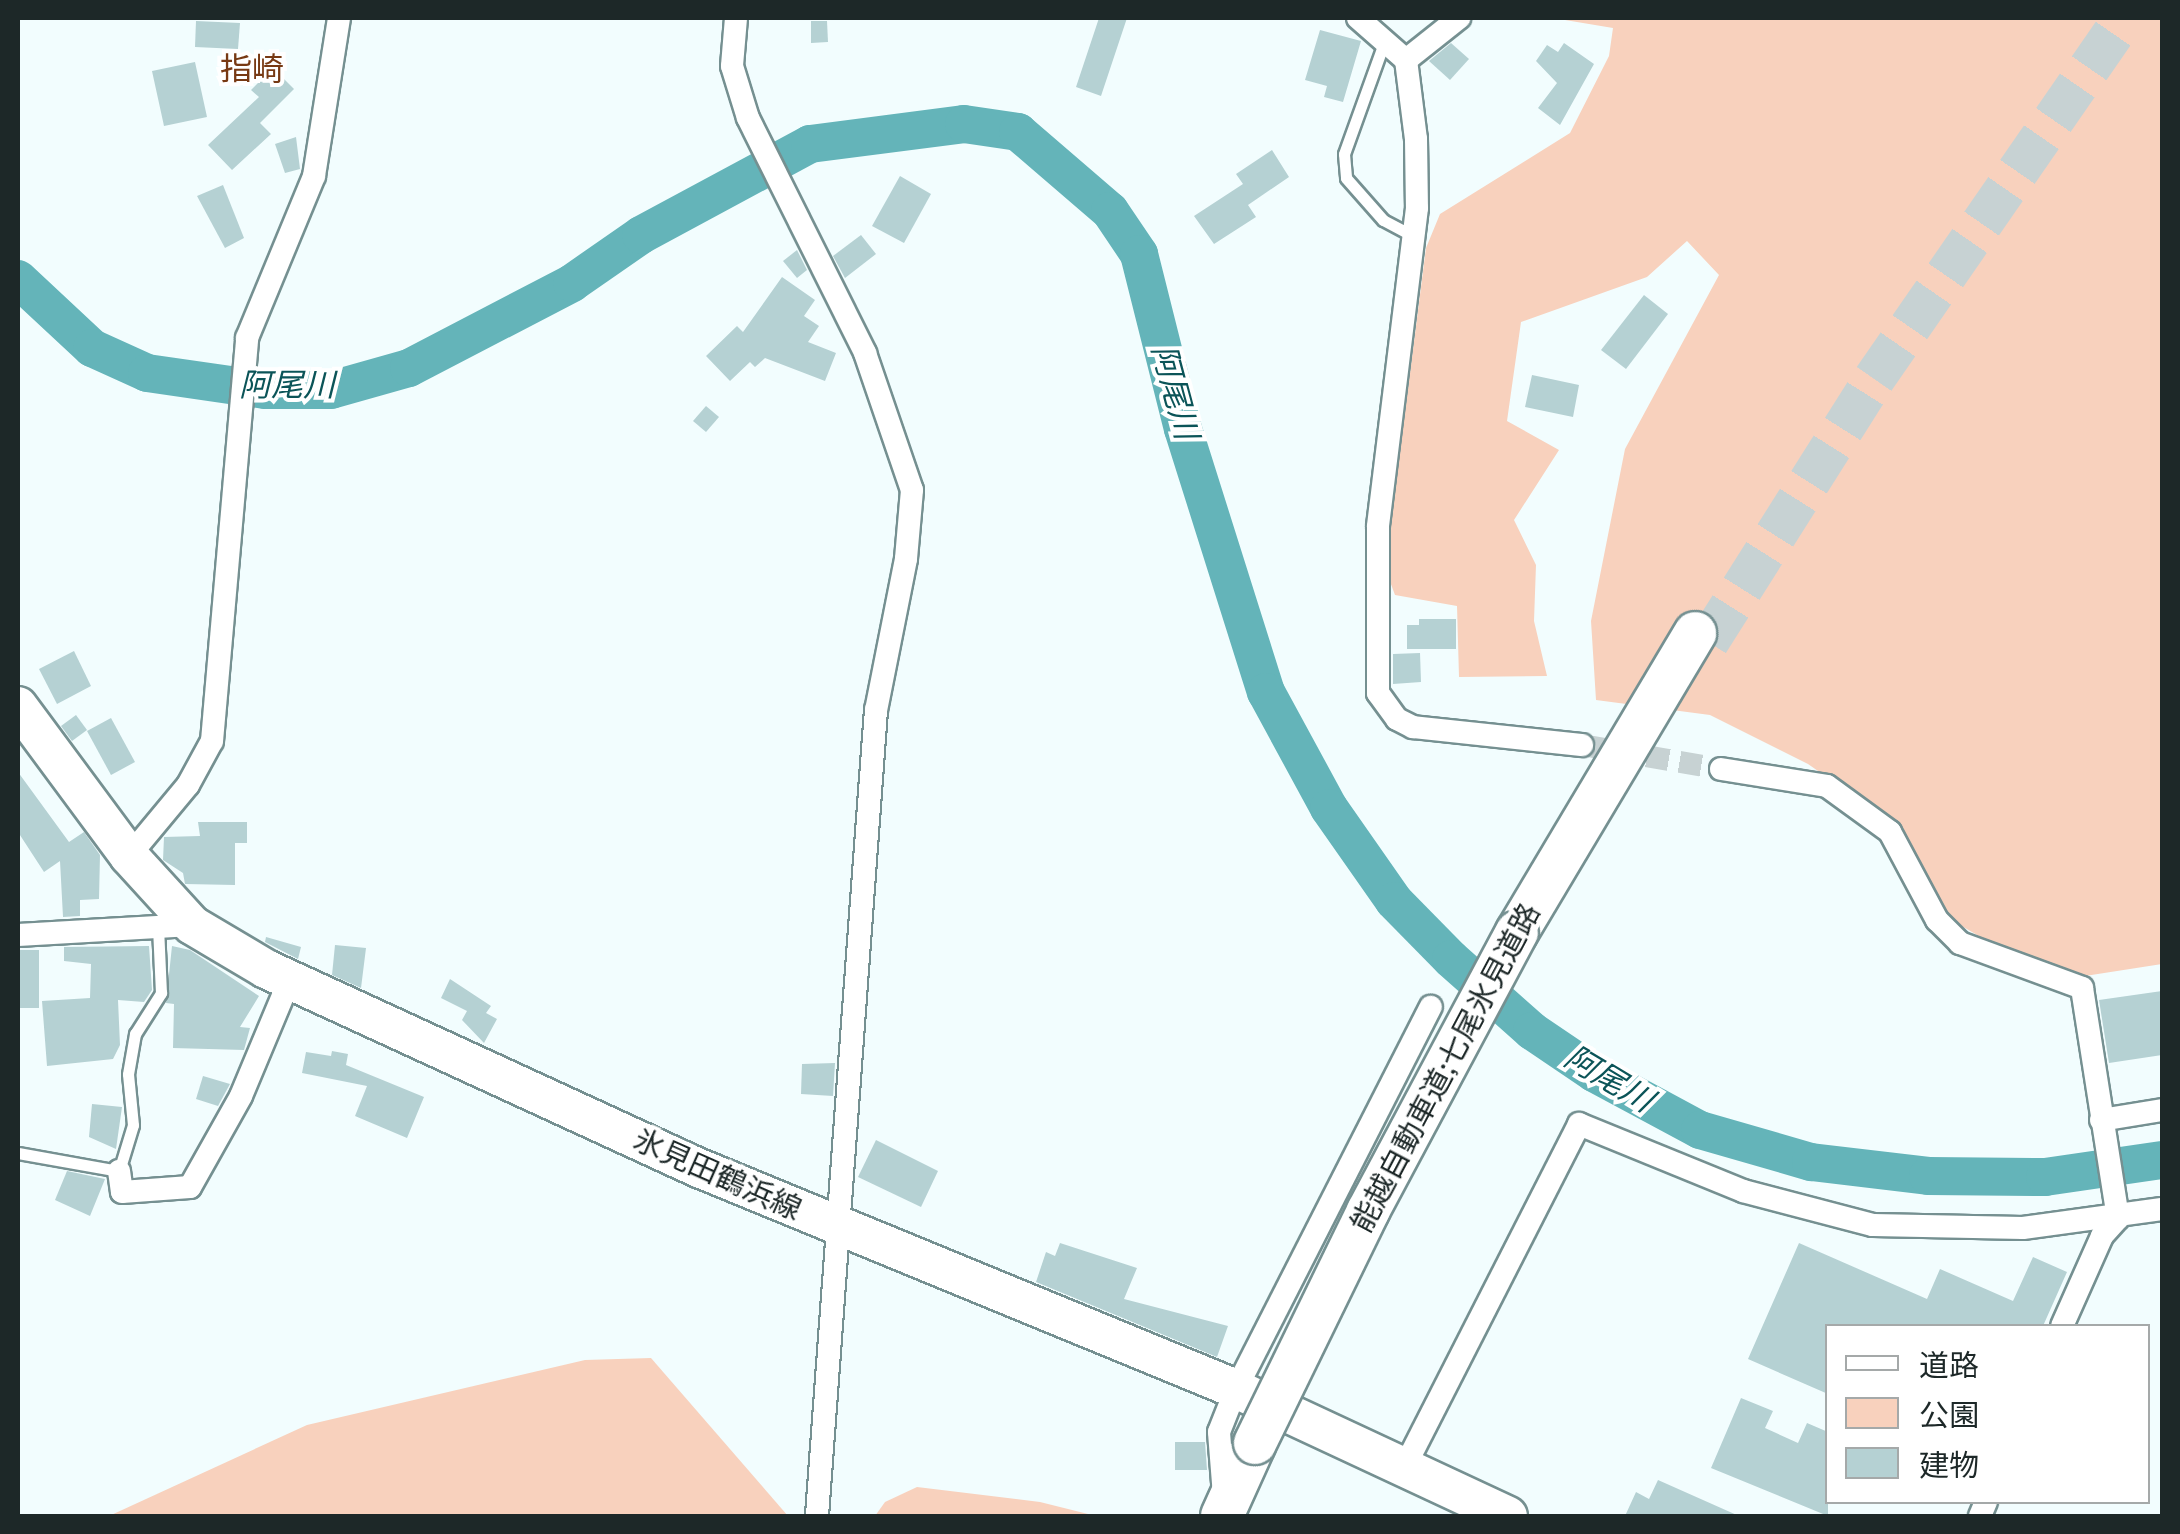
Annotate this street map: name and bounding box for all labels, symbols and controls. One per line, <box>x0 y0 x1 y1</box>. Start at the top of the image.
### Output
district label: 指崎 <box>220 50 284 88</box>
water label: 阿尾川 <box>1144 341 1206 443</box>
water label: 阿尾川 <box>239 366 335 404</box>
street label: 能越自動車道;七尾氷見道路 <box>1344 897 1548 1239</box>
water label: 阿尾川 <box>1558 1038 1660 1120</box>
street label: 氷見田鶴浜線 <box>627 1122 807 1228</box>
legend <box>1825 1324 2150 1504</box>
text: 道路 <box>1919 1346 1979 1385</box>
text: 公園 <box>1919 1396 1979 1435</box>
text: 建物 <box>1919 1446 1979 1485</box>

